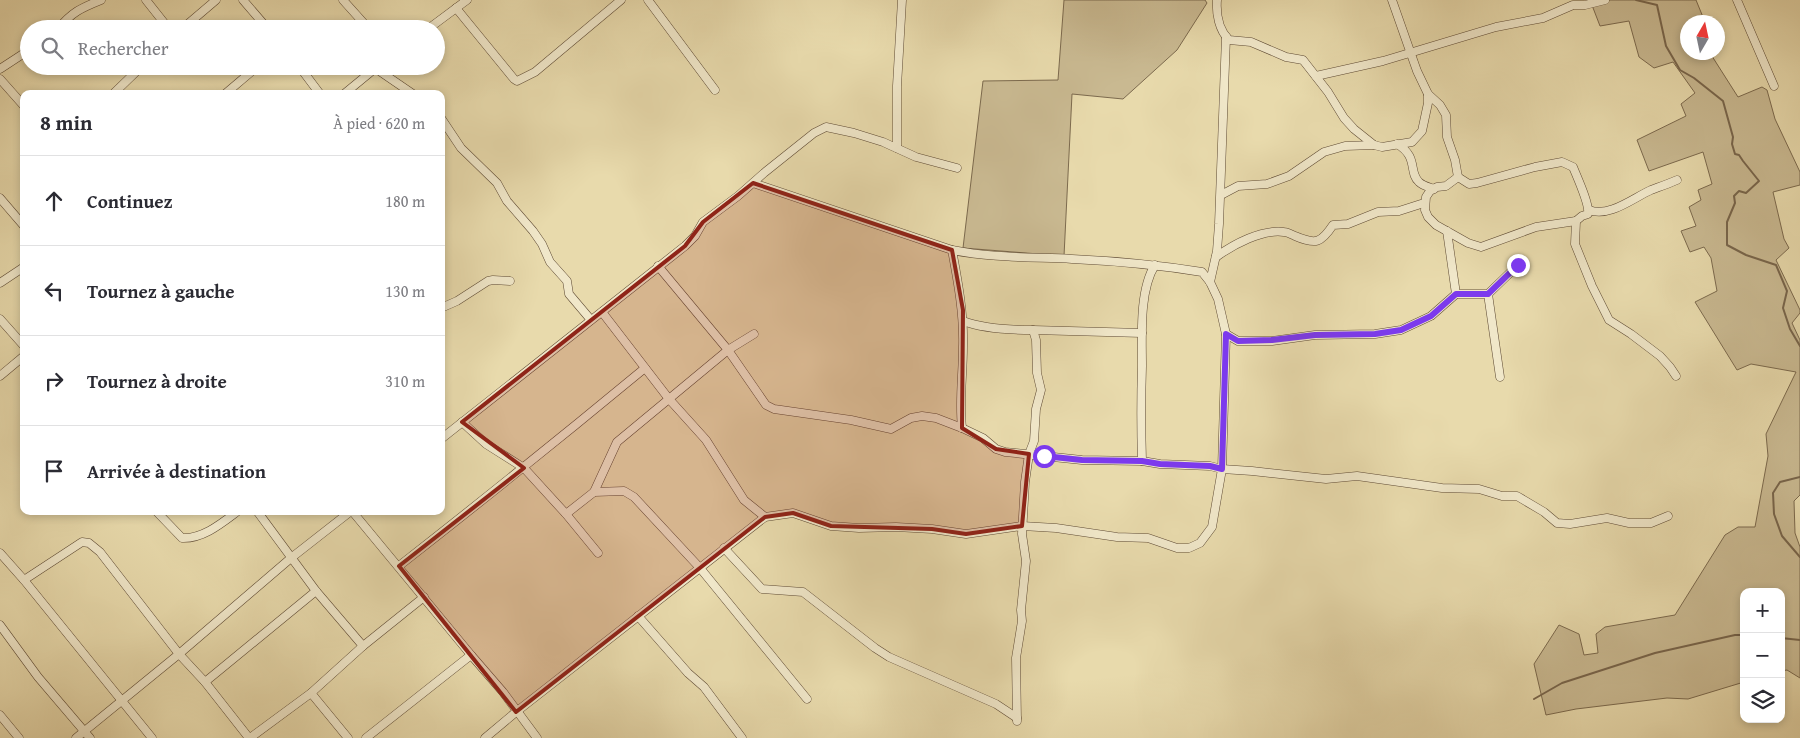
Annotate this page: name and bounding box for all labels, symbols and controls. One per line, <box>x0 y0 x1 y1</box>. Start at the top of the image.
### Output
north arrow <box>1680 15 1725 60</box>
search box <box>20 20 445 75</box>
icon: search <box>38 34 66 62</box>
text: Rechercher <box>78 34 169 62</box>
text: 8 min <box>40 107 92 138</box>
text: À pied · 620 m <box>333 111 425 135</box>
icon: ahead <box>40 187 68 215</box>
text: Continuez <box>87 187 173 215</box>
text: 180 m <box>385 189 425 213</box>
route end <box>1507 254 1530 277</box>
icon: left <box>40 277 68 305</box>
text: Tournez à gauche <box>87 277 235 305</box>
text: 130 m <box>385 279 425 303</box>
icon: right <box>40 367 68 395</box>
text: Tournez à droite <box>87 367 227 395</box>
text: 310 m <box>385 369 425 393</box>
route start <box>1033 445 1056 468</box>
icon: arrive <box>40 457 68 485</box>
text: Arrivée à destination <box>87 457 266 485</box>
map controls <box>1740 588 1785 723</box>
button: + <box>1740 588 1785 633</box>
button: − <box>1740 633 1785 678</box>
button: layers <box>1740 678 1785 723</box>

